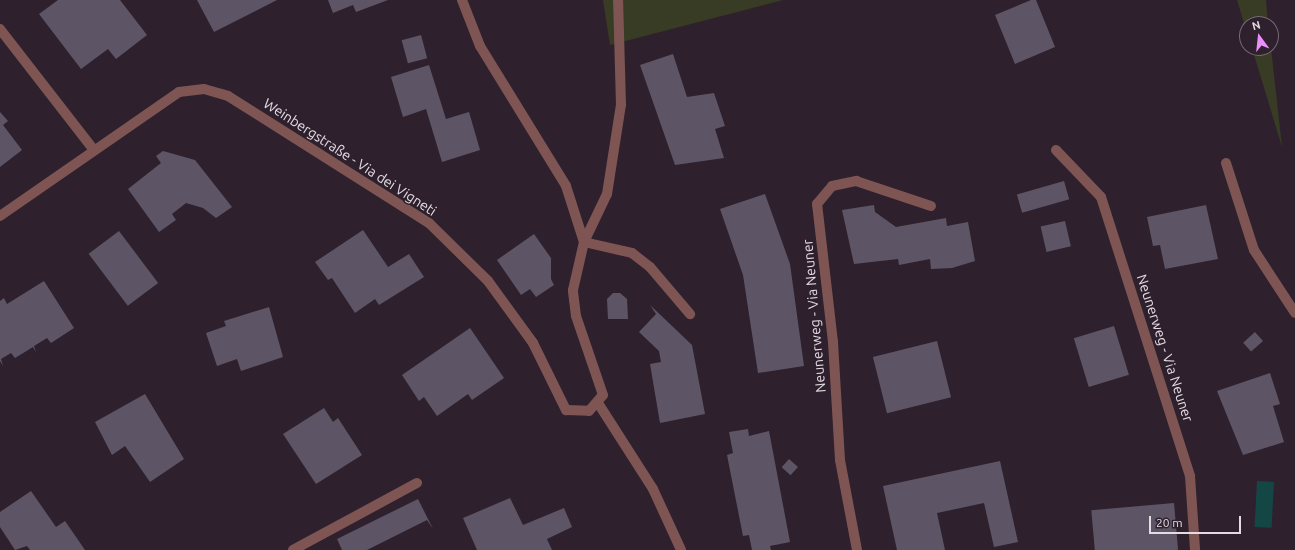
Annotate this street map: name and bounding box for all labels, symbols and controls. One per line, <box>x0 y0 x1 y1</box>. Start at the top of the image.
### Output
north arrow <box>1239 16 1279 56</box>
text: N <box>1251 19 1262 32</box>
street label: Weinbergstraße - Via dei Vigneti <box>260 95 440 219</box>
street label: Neunerweg - Via Neuner <box>799 239 829 393</box>
street label: Neunerweg - Via Neuner <box>1133 272 1197 424</box>
scale bar <box>1151 508 1243 534</box>
text: 20 m <box>1156 516 1183 529</box>

